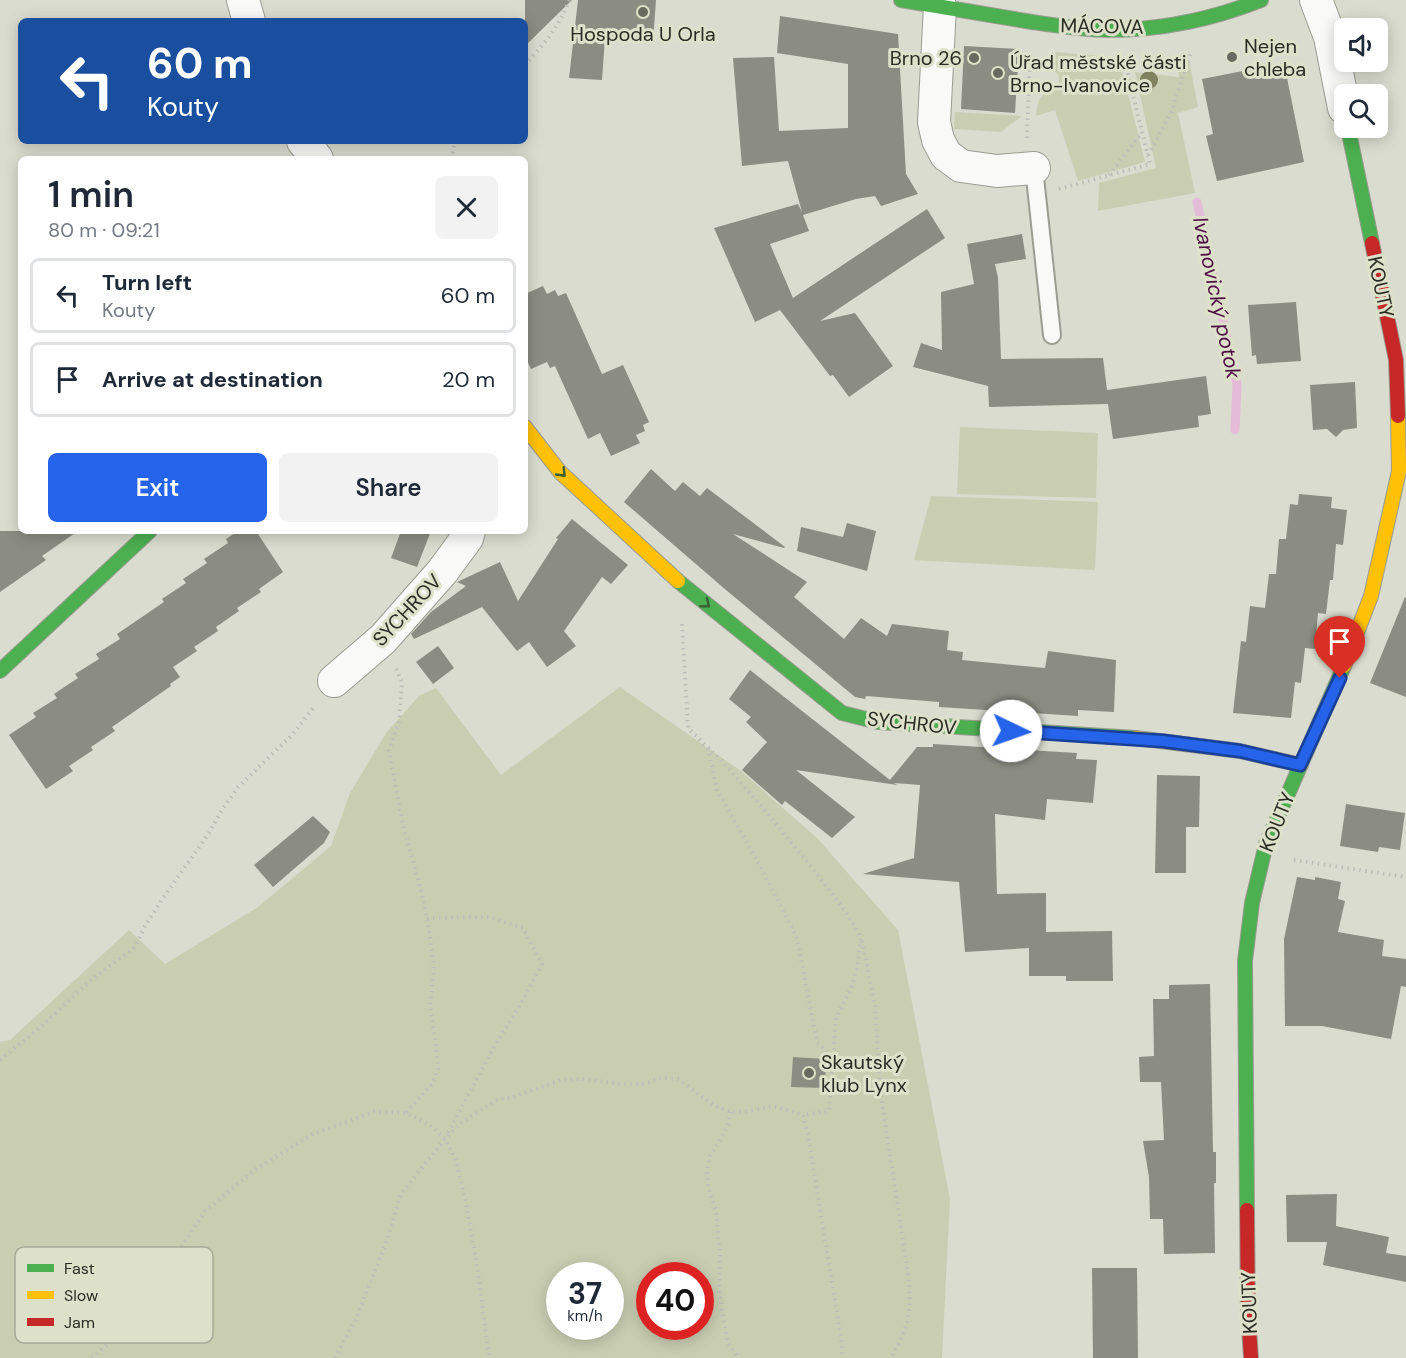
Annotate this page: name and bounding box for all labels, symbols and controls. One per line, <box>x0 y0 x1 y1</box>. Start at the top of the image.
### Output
marker: Hospoda U Orla <box>636 5 650 19</box>
street label: MÁCOVA <box>1060 12 1144 40</box>
map controls <box>1334 18 1388 138</box>
button: sound <box>1334 18 1388 72</box>
place label: Hospoda U Orla <box>570 21 716 47</box>
place label: Nejen chleba <box>1244 33 1306 82</box>
text: 60 m <box>147 36 253 91</box>
icon: left <box>48 42 126 120</box>
place label: Brno 26 <box>890 45 962 71</box>
place label: Úřad městské části Brno-Ivanovice <box>1010 49 1187 98</box>
marker: Nejen chleba <box>1225 50 1239 64</box>
marker: Brno 26 <box>967 51 981 65</box>
marker: Úřad městské části Brno-Ivanovice <box>991 66 1005 80</box>
button: search <box>1334 84 1388 138</box>
text: Kouty <box>147 89 219 124</box>
text: 1 min <box>48 171 134 218</box>
button: close <box>435 176 498 239</box>
water label: Ivanovický potok <box>1186 214 1248 382</box>
text: 80 m · 09:21 <box>48 217 160 243</box>
street label: KOUTY <box>1362 254 1400 321</box>
text: Turn left <box>102 268 192 297</box>
icon: left <box>51 279 84 312</box>
text: 60 m <box>441 281 495 310</box>
text: Kouty <box>102 297 155 323</box>
icon: arrive <box>51 363 84 396</box>
text: Arrive at destination <box>102 365 323 394</box>
text: 20 m <box>442 365 495 394</box>
button: Exit <box>48 453 267 522</box>
button: Share <box>279 453 498 522</box>
one-way arrow <box>555 466 566 476</box>
street label: SYCHROV <box>367 568 447 652</box>
one-way arrow <box>699 596 710 607</box>
pin <box>1314 616 1365 678</box>
icon: arrive <box>1323 625 1356 658</box>
position arrow <box>979 699 1043 763</box>
street label: SYCHROV <box>866 705 958 741</box>
street label: KOUTY <box>1253 788 1301 856</box>
place label: Skautský klub Lynx <box>821 1049 907 1098</box>
marker: Skautský klub Lynx <box>802 1066 816 1080</box>
legend <box>15 1247 213 1343</box>
text: Fast <box>64 1258 95 1279</box>
speed limit sign: 40 <box>636 1262 714 1340</box>
street label: KOUTY <box>1235 1271 1263 1335</box>
text: 37 <box>568 1274 602 1313</box>
text: Slow <box>64 1285 98 1306</box>
text: km/h <box>567 1306 603 1326</box>
text: Jam <box>64 1312 95 1333</box>

